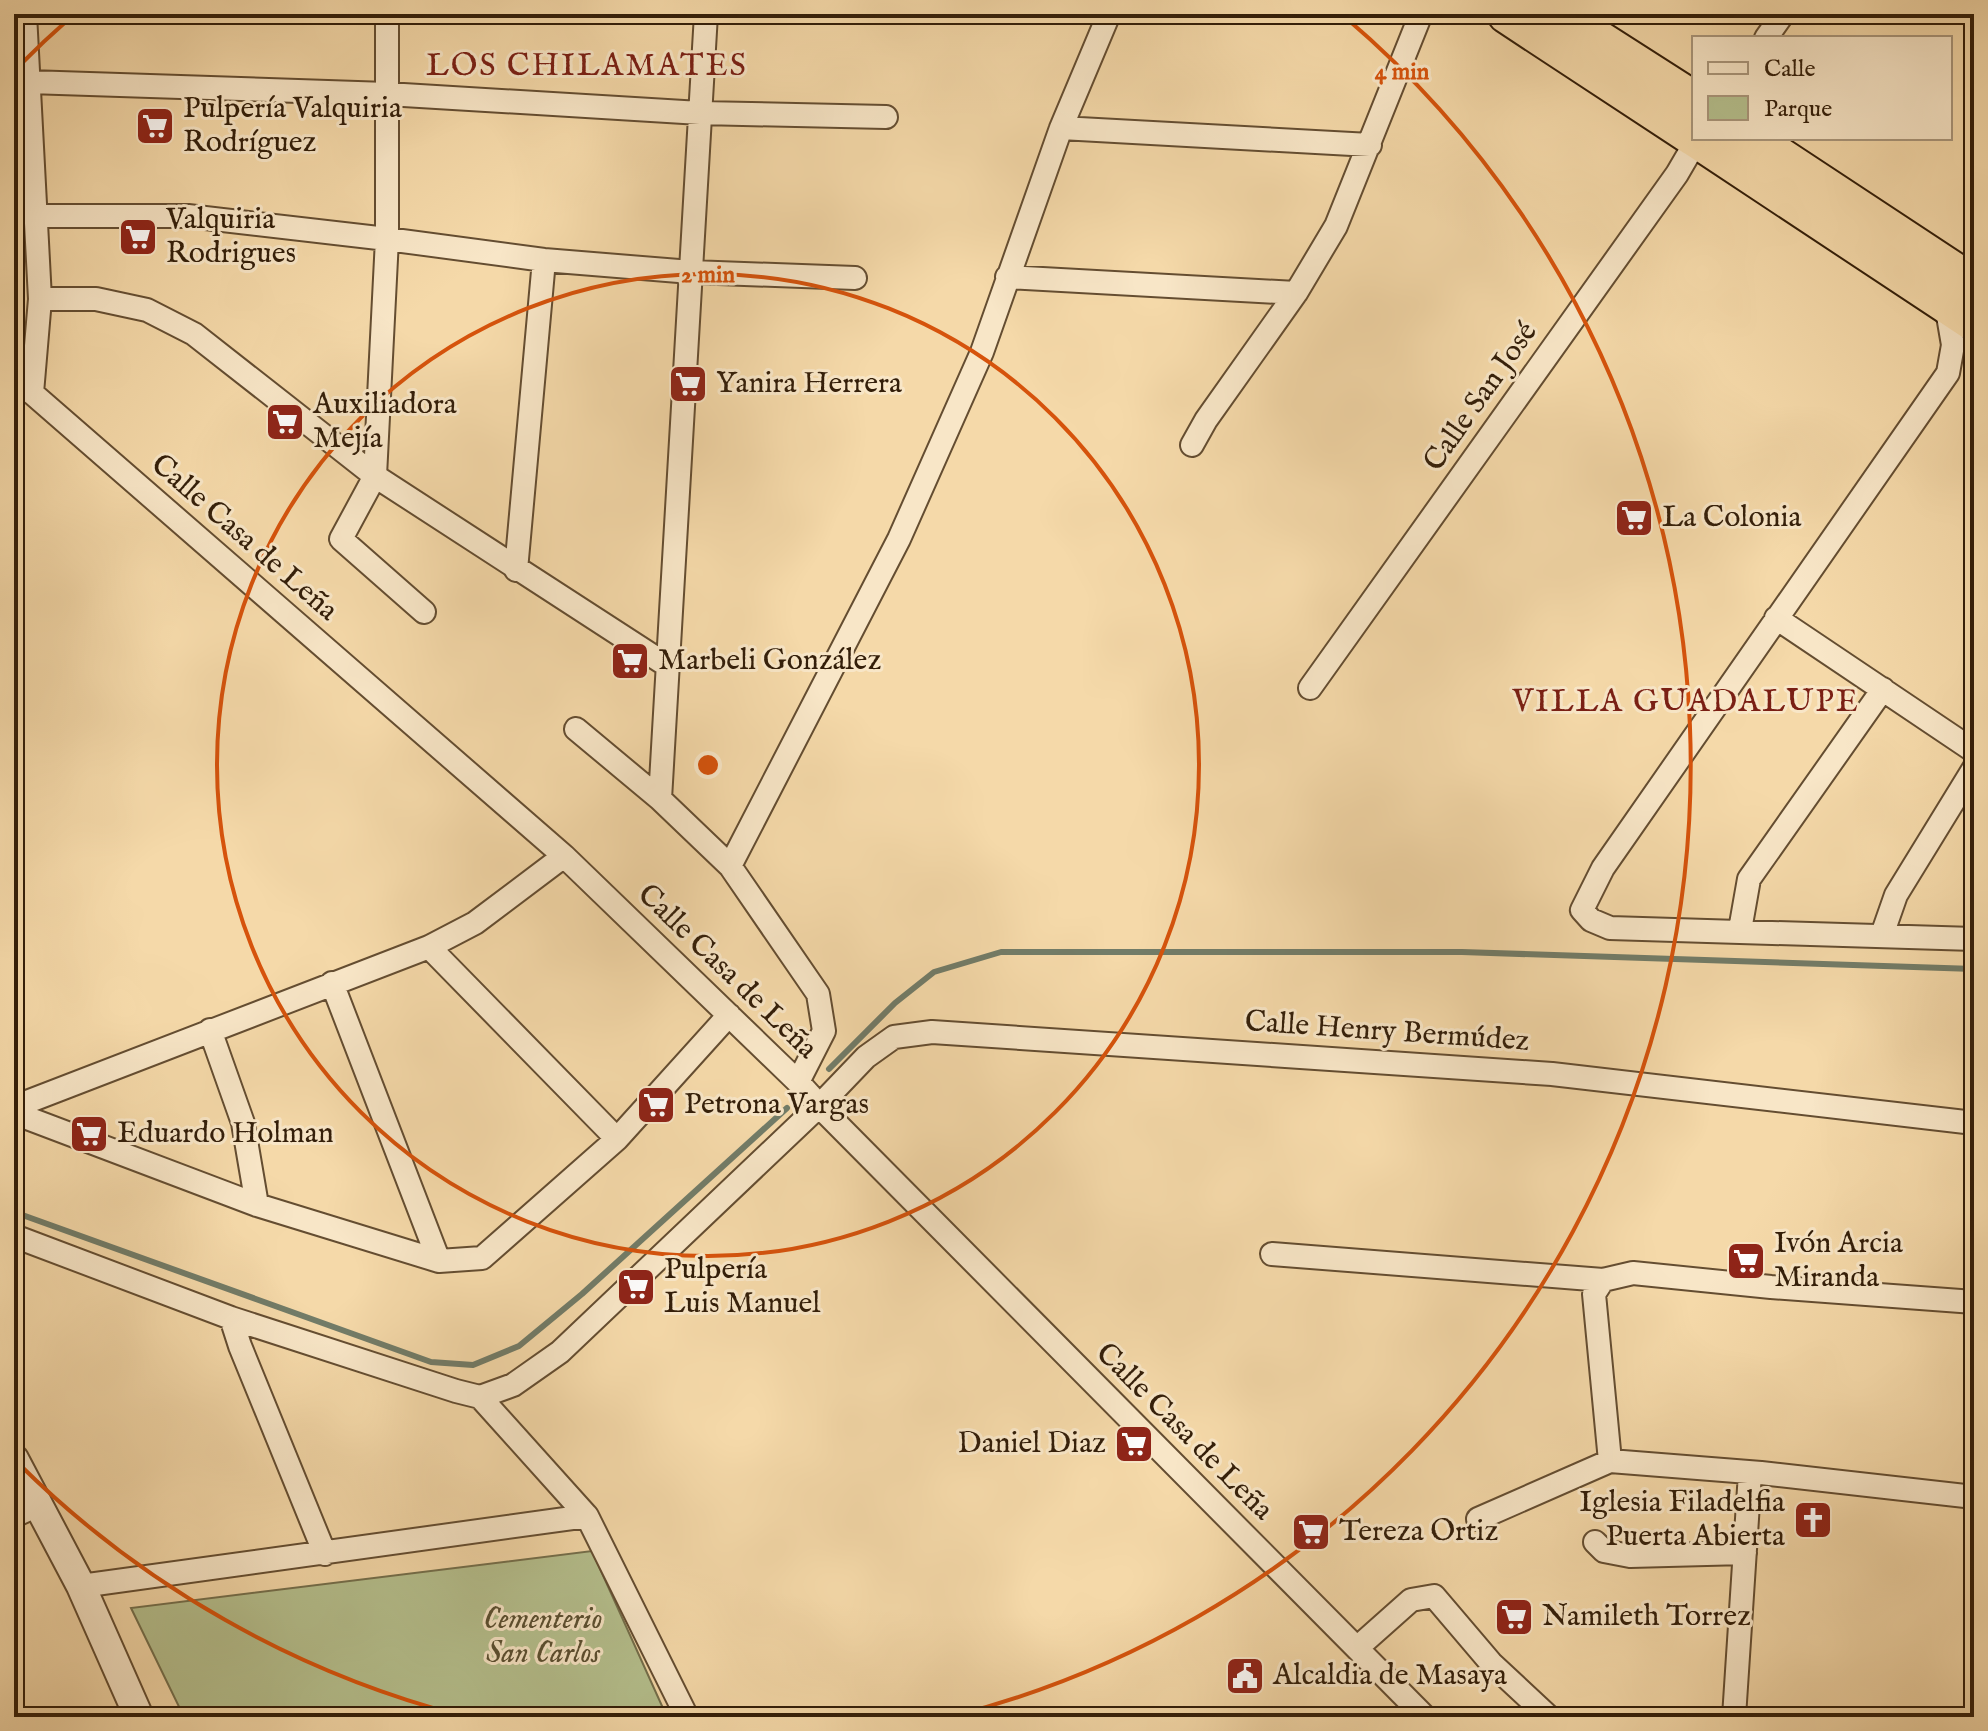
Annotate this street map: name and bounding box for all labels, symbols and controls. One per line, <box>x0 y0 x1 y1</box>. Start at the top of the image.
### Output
legend <box>1692 36 1952 140</box>
district label: LOS CHILAMATES <box>426 46 748 87</box>
text: Calle <box>1764 54 1816 85</box>
text: 4 min <box>1375 57 1430 88</box>
place label: Pulpería Valquiria Rodríguez <box>183 90 402 162</box>
text: Parque <box>1764 94 1832 125</box>
supermarket icon: Pulpería Valquiria Rodríguez <box>134 105 176 147</box>
place label: Valquiria Rodrigues <box>165 201 296 273</box>
supermarket icon: Valquiria Rodrigues <box>117 216 159 258</box>
text: 2 min <box>681 260 735 291</box>
street label: Calle San José <box>1416 315 1546 479</box>
supermarket icon: Yanira Herrera <box>667 363 709 405</box>
place label: Yanira Herrera <box>716 365 902 403</box>
place label: Auxiliadora Mejía <box>312 386 457 458</box>
supermarket icon: Auxiliadora Mejía <box>264 401 306 443</box>
street label: Calle Casa de Leña <box>142 446 346 630</box>
supermarket icon: La Colonia <box>1613 497 1655 539</box>
place label: La Colonia <box>1662 499 1801 537</box>
supermarket icon: Marbeli González <box>609 640 651 682</box>
place label: Marbeli González <box>658 642 881 680</box>
district label: VILLA GUADALUPE <box>1511 682 1860 723</box>
centre of rings <box>694 751 722 779</box>
street label: Calle Casa de Leña <box>629 876 825 1068</box>
street label: Calle Henry Bermúdez <box>1243 1003 1531 1061</box>
supermarket icon: Petrona Vargas <box>635 1084 677 1126</box>
place label: Petrona Vargas <box>684 1086 869 1124</box>
supermarket icon: Eduardo Holman <box>68 1113 110 1155</box>
place label: Eduardo Holman <box>117 1115 334 1153</box>
place label: Ivón Arcia Miranda <box>1774 1225 1903 1297</box>
supermarket icon: Ivón Arcia Miranda <box>1725 1240 1767 1282</box>
place label: Pulpería Luis Manuel <box>664 1251 821 1323</box>
supermarket icon: Pulpería Luis Manuel <box>615 1266 657 1308</box>
street label: Calle Casa de Leña <box>1087 1335 1281 1529</box>
supermarket icon: Daniel Diaz <box>1113 1423 1155 1465</box>
place label: Daniel Diaz <box>958 1425 1106 1463</box>
place label: Iglesia Filadelfia Puerta Abierta <box>1579 1484 1785 1556</box>
church icon: Iglesia Filadelfia Puerta Abierta <box>1792 1499 1834 1541</box>
supermarket icon: Tereza Ortiz <box>1290 1511 1332 1553</box>
place label: Tereza Ortiz <box>1339 1513 1498 1551</box>
supermarket icon: Namileth Torrez <box>1493 1596 1535 1638</box>
place label: Namileth Torrez <box>1542 1598 1751 1636</box>
park label: Cementerio San Carlos <box>483 1601 603 1673</box>
public building icon: Alcaldia de Masaya <box>1224 1655 1266 1697</box>
place label: Alcaldia de Masaya <box>1272 1657 1507 1695</box>

